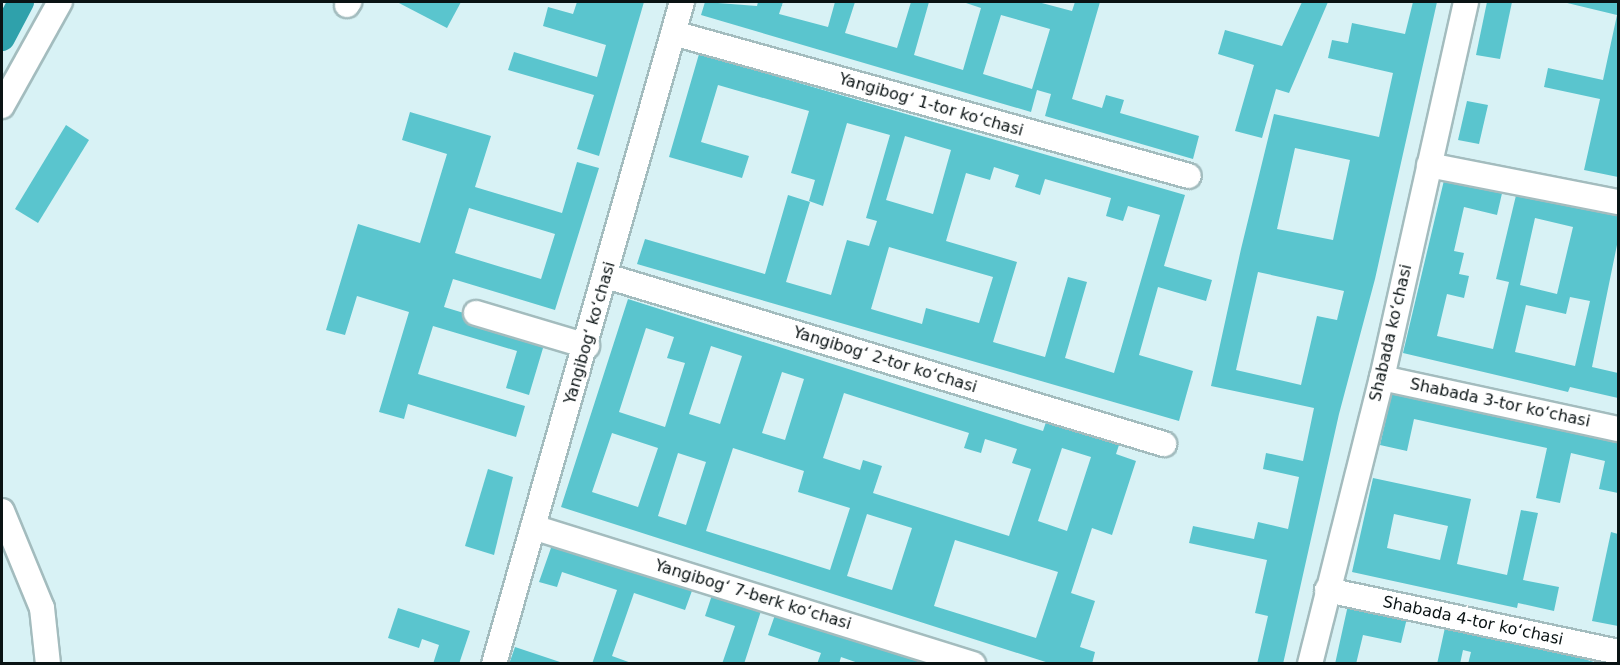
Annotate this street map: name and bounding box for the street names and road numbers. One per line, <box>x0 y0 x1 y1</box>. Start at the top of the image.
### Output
street label: Yangibogʻ 1-tor koʻchasi <box>836 69 1026 141</box>
street label: Yangibogʻ koʻchasi <box>560 259 620 407</box>
street label: Shabada koʻchasi <box>1366 263 1416 403</box>
street label: Yangibogʻ 2-tor koʻchasi <box>791 323 979 397</box>
street label: Shabada 3-tor koʻchasi <box>1408 374 1592 432</box>
street label: Yangibogʻ 7-berk koʻchasi <box>652 556 854 634</box>
street label: Shabada 4-tor koʻchasi <box>1381 592 1565 650</box>

